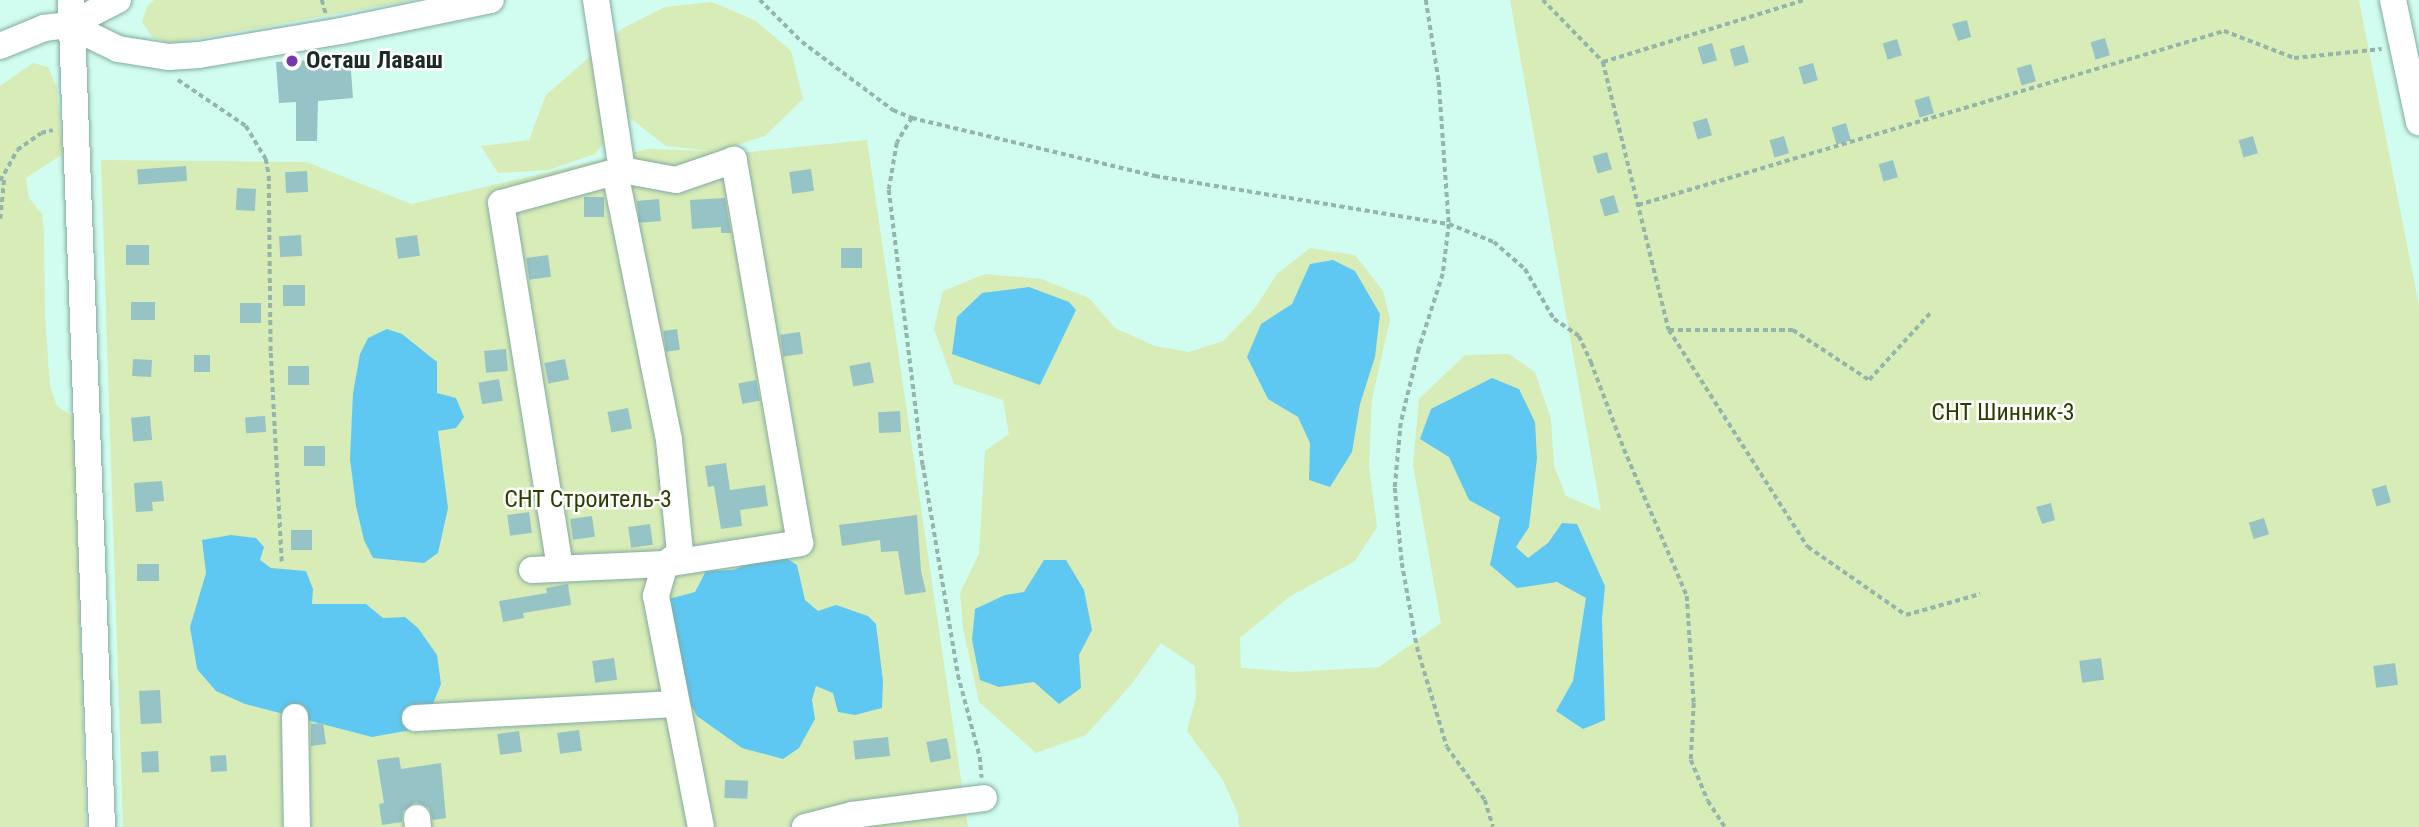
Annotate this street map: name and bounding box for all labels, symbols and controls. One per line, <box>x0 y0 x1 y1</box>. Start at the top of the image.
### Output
place label: Осташ Лаваш <box>306 47 443 75</box>
marker: Осташ Лаваш <box>284 53 300 69</box>
park label: СНТ Шинник-3 <box>1931 399 2075 427</box>
park label: СНТ Строитель-3 <box>504 486 672 514</box>

